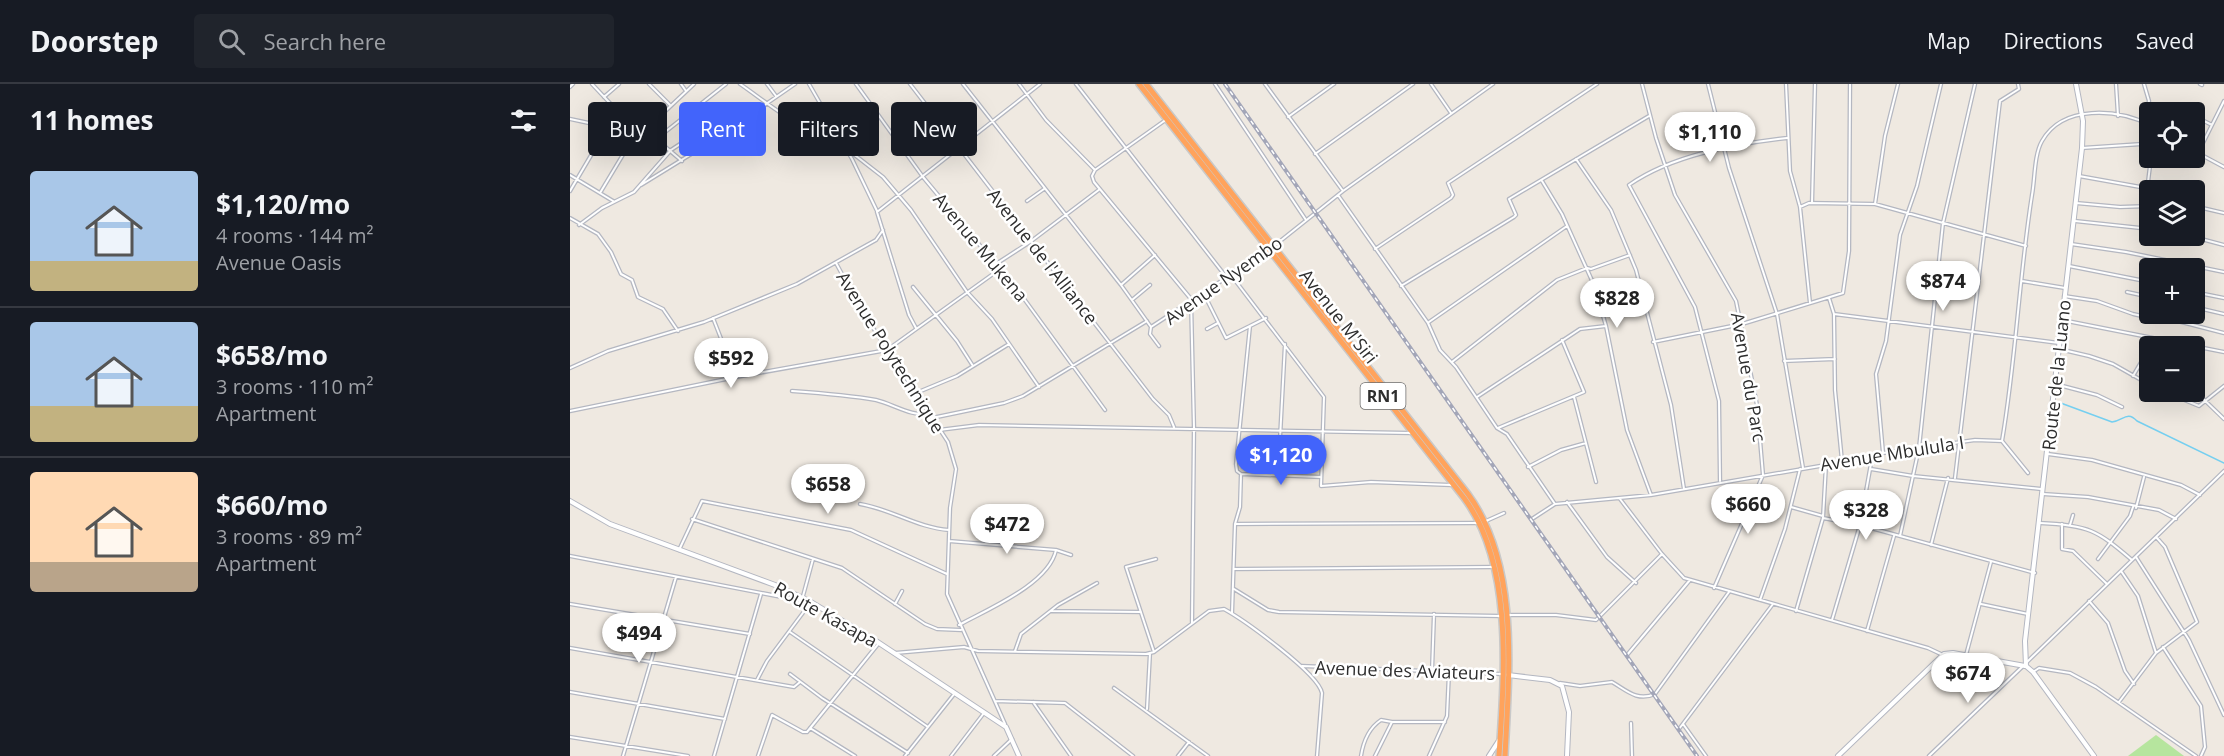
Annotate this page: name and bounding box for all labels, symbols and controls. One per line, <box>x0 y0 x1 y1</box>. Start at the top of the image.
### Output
search box <box>194 14 614 68</box>
text: Doorstep <box>30 22 158 60</box>
icon: search <box>215 25 248 58</box>
text: Search here <box>263 26 386 56</box>
text: Map <box>1927 27 1970 55</box>
text: Directions <box>2003 27 2103 55</box>
text: Saved <box>2136 27 2194 55</box>
text: 11 homes <box>30 102 154 138</box>
chip: Buy <box>588 102 667 156</box>
chip: Rent <box>679 102 766 156</box>
chip: Filters <box>778 102 879 156</box>
chip: New <box>891 102 977 156</box>
map controls <box>2139 102 2205 402</box>
button: locate <box>2139 102 2205 168</box>
icon: filters <box>507 104 540 137</box>
pin: $1,110 <box>1661 112 1759 163</box>
text: $1,110 <box>1679 118 1741 145</box>
button: layers <box>2139 180 2205 246</box>
street label: Avenue de l'Alliance <box>982 183 1104 329</box>
text: $1,120/mo <box>216 186 350 222</box>
street label: Avenue Mukena <box>928 188 1034 306</box>
icon: home <box>78 195 150 267</box>
text: 4 rooms · 144 m² <box>216 222 374 249</box>
street label: Avenue Nyembo <box>1159 230 1287 330</box>
text: Avenue Oasis <box>216 249 342 276</box>
button: + <box>2139 258 2205 324</box>
pin: $874 <box>1907 261 1979 312</box>
street label: Avenue M'Siri <box>1295 264 1383 368</box>
street label: Avenue Polytechnique <box>831 267 951 437</box>
text: $874 <box>1920 267 1966 294</box>
pin: $828 <box>1581 278 1653 329</box>
text: $828 <box>1594 284 1640 311</box>
street label: Route de la Luano <box>2036 298 2076 452</box>
street label: Avenue du Parc <box>1726 310 1772 444</box>
button: − <box>2139 336 2205 402</box>
text: $658/mo <box>216 337 328 373</box>
pin: $592 <box>695 338 767 389</box>
text: $592 <box>708 344 754 371</box>
icon: home <box>78 346 150 418</box>
text: 3 rooms · 110 m² <box>216 373 374 400</box>
road number: RN1 <box>1360 383 1406 409</box>
text: Apartment <box>216 400 316 427</box>
street label: Avenue Mbulula I <box>1818 430 1966 476</box>
pin: $1,120 <box>1232 435 1330 486</box>
text: $1,120 <box>1250 441 1312 468</box>
pin: $658 <box>792 464 864 515</box>
text: $658 <box>805 470 851 497</box>
pin: $660 <box>1712 484 1784 535</box>
text: $660/mo <box>216 487 328 523</box>
text: $660 <box>1725 490 1771 517</box>
pin: $328 <box>1830 490 1902 541</box>
icon: home <box>78 496 150 568</box>
text: $328 <box>1843 496 1889 523</box>
pin: $472 <box>971 504 1043 555</box>
text: $472 <box>984 510 1030 537</box>
text: 3 rooms · 89 m² <box>216 523 362 550</box>
text: Apartment <box>216 550 316 577</box>
street label: Route Kasapa <box>770 576 882 652</box>
pin: $494 <box>603 613 675 664</box>
text: $494 <box>616 619 662 646</box>
pin: $674 <box>1932 653 2004 704</box>
street label: Avenue des Aviateurs <box>1315 655 1495 685</box>
text: $674 <box>1945 659 1991 686</box>

